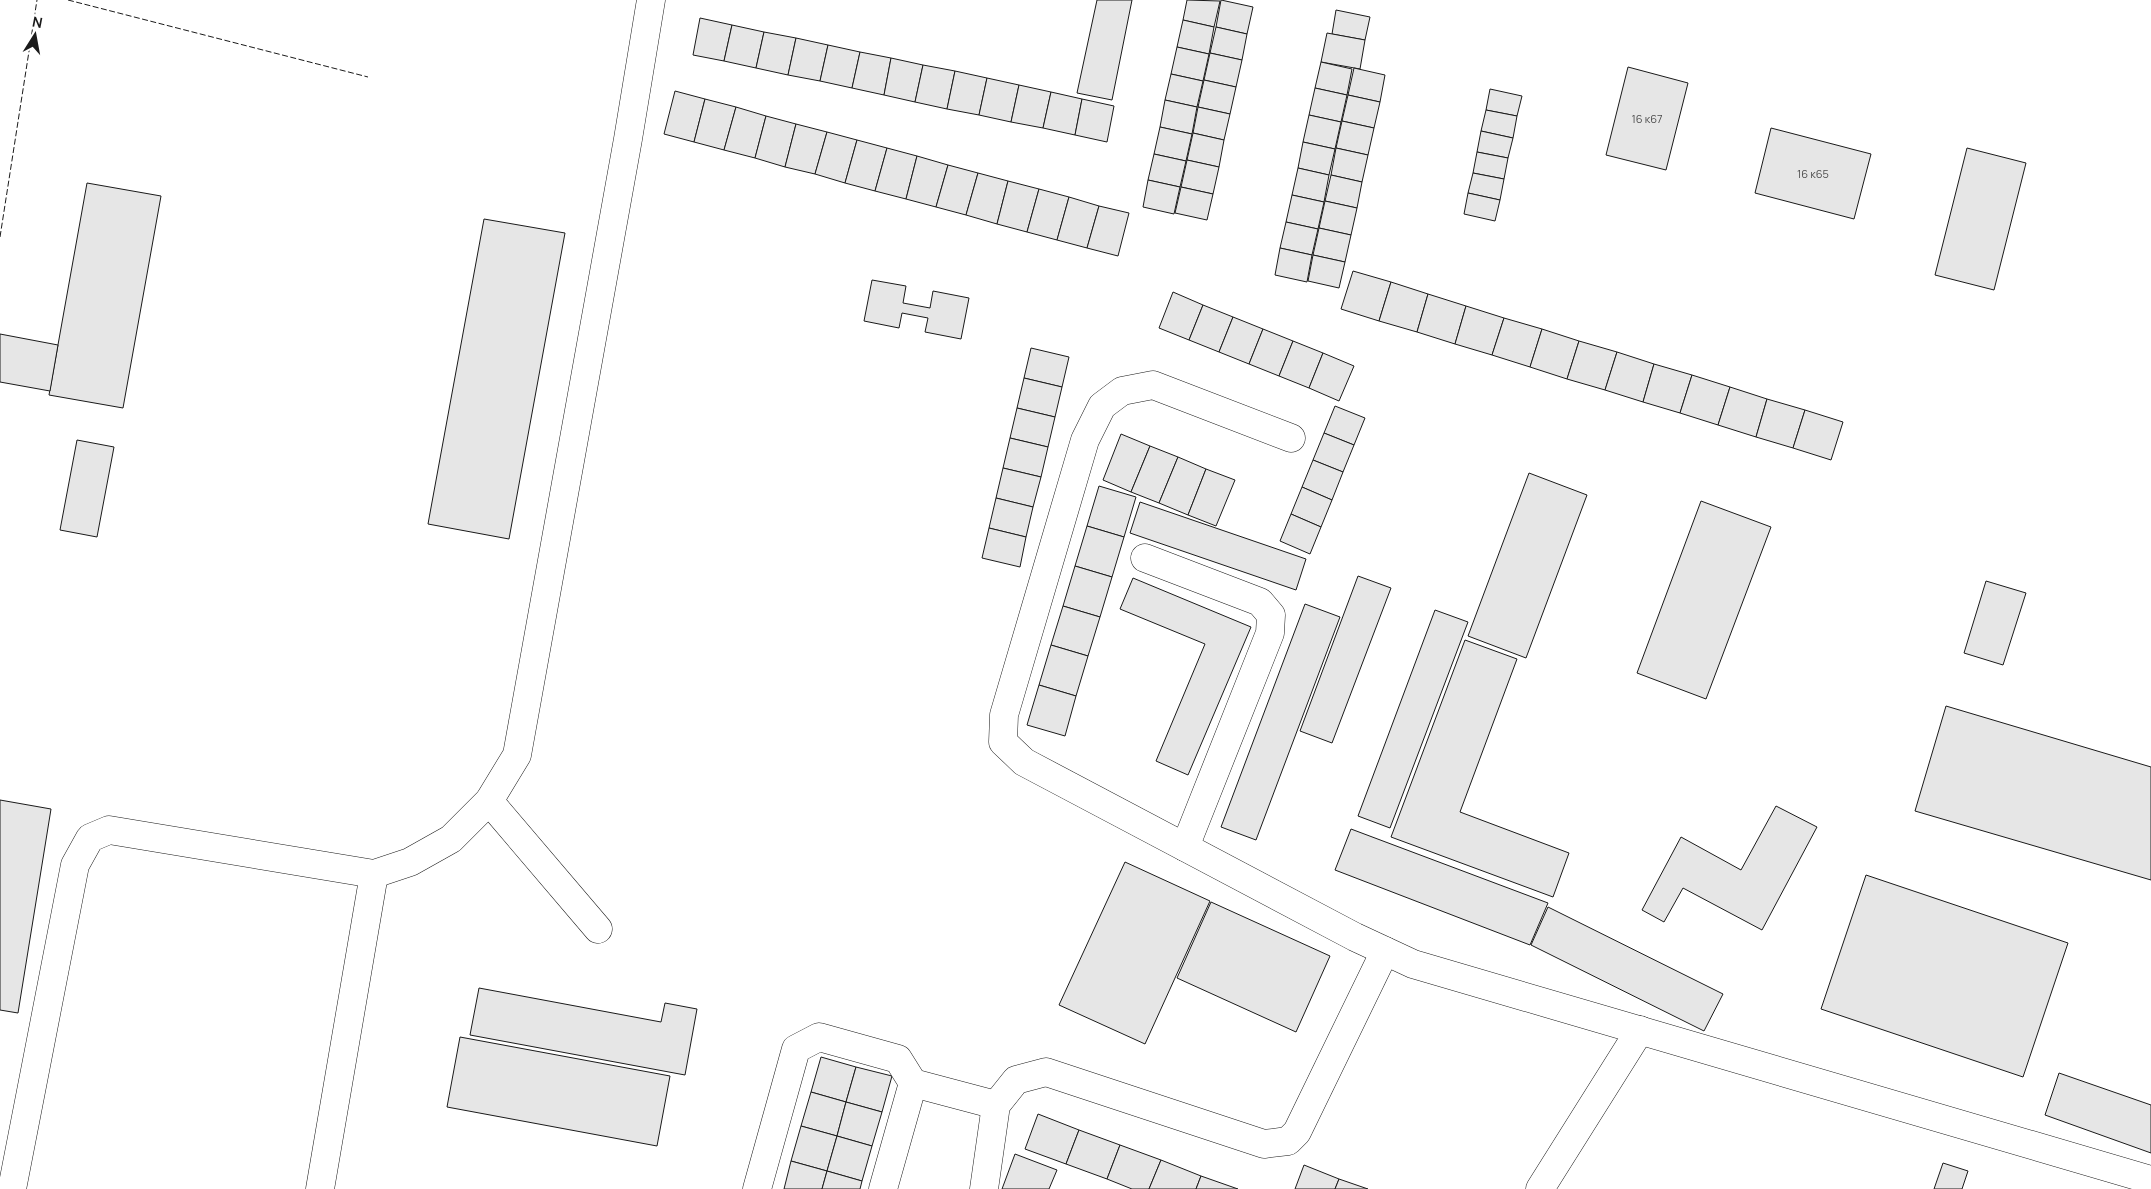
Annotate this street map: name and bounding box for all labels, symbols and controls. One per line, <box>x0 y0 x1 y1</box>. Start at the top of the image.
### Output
north arrow <box>10 10 60 60</box>
text: N <box>31 11 44 32</box>
house number: 16 к67 <box>1631 111 1663 126</box>
house number: 16 к65 <box>1797 166 1829 181</box>

